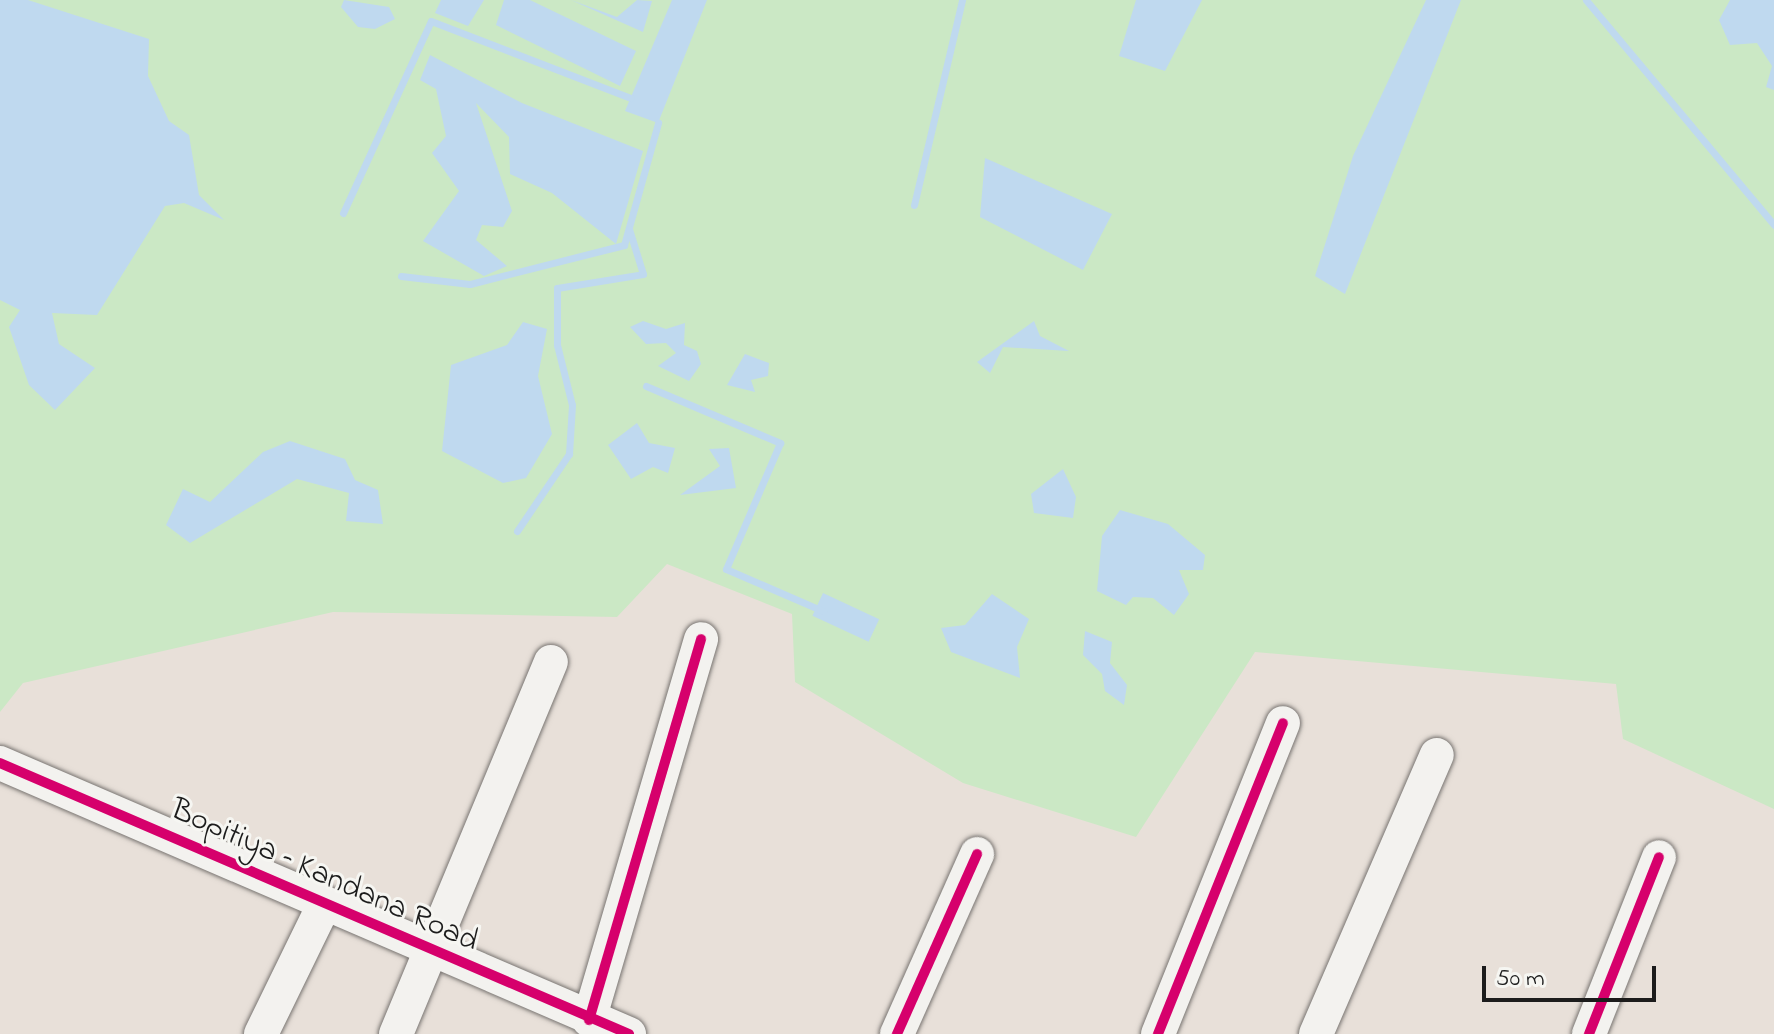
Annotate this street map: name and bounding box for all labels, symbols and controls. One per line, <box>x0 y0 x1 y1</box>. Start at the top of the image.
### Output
street label: Bopitiya – Kandana Road <box>164 792 484 962</box>
scale bar <box>1486 950 1660 1000</box>
text: 50 m <box>1496 962 1545 997</box>

